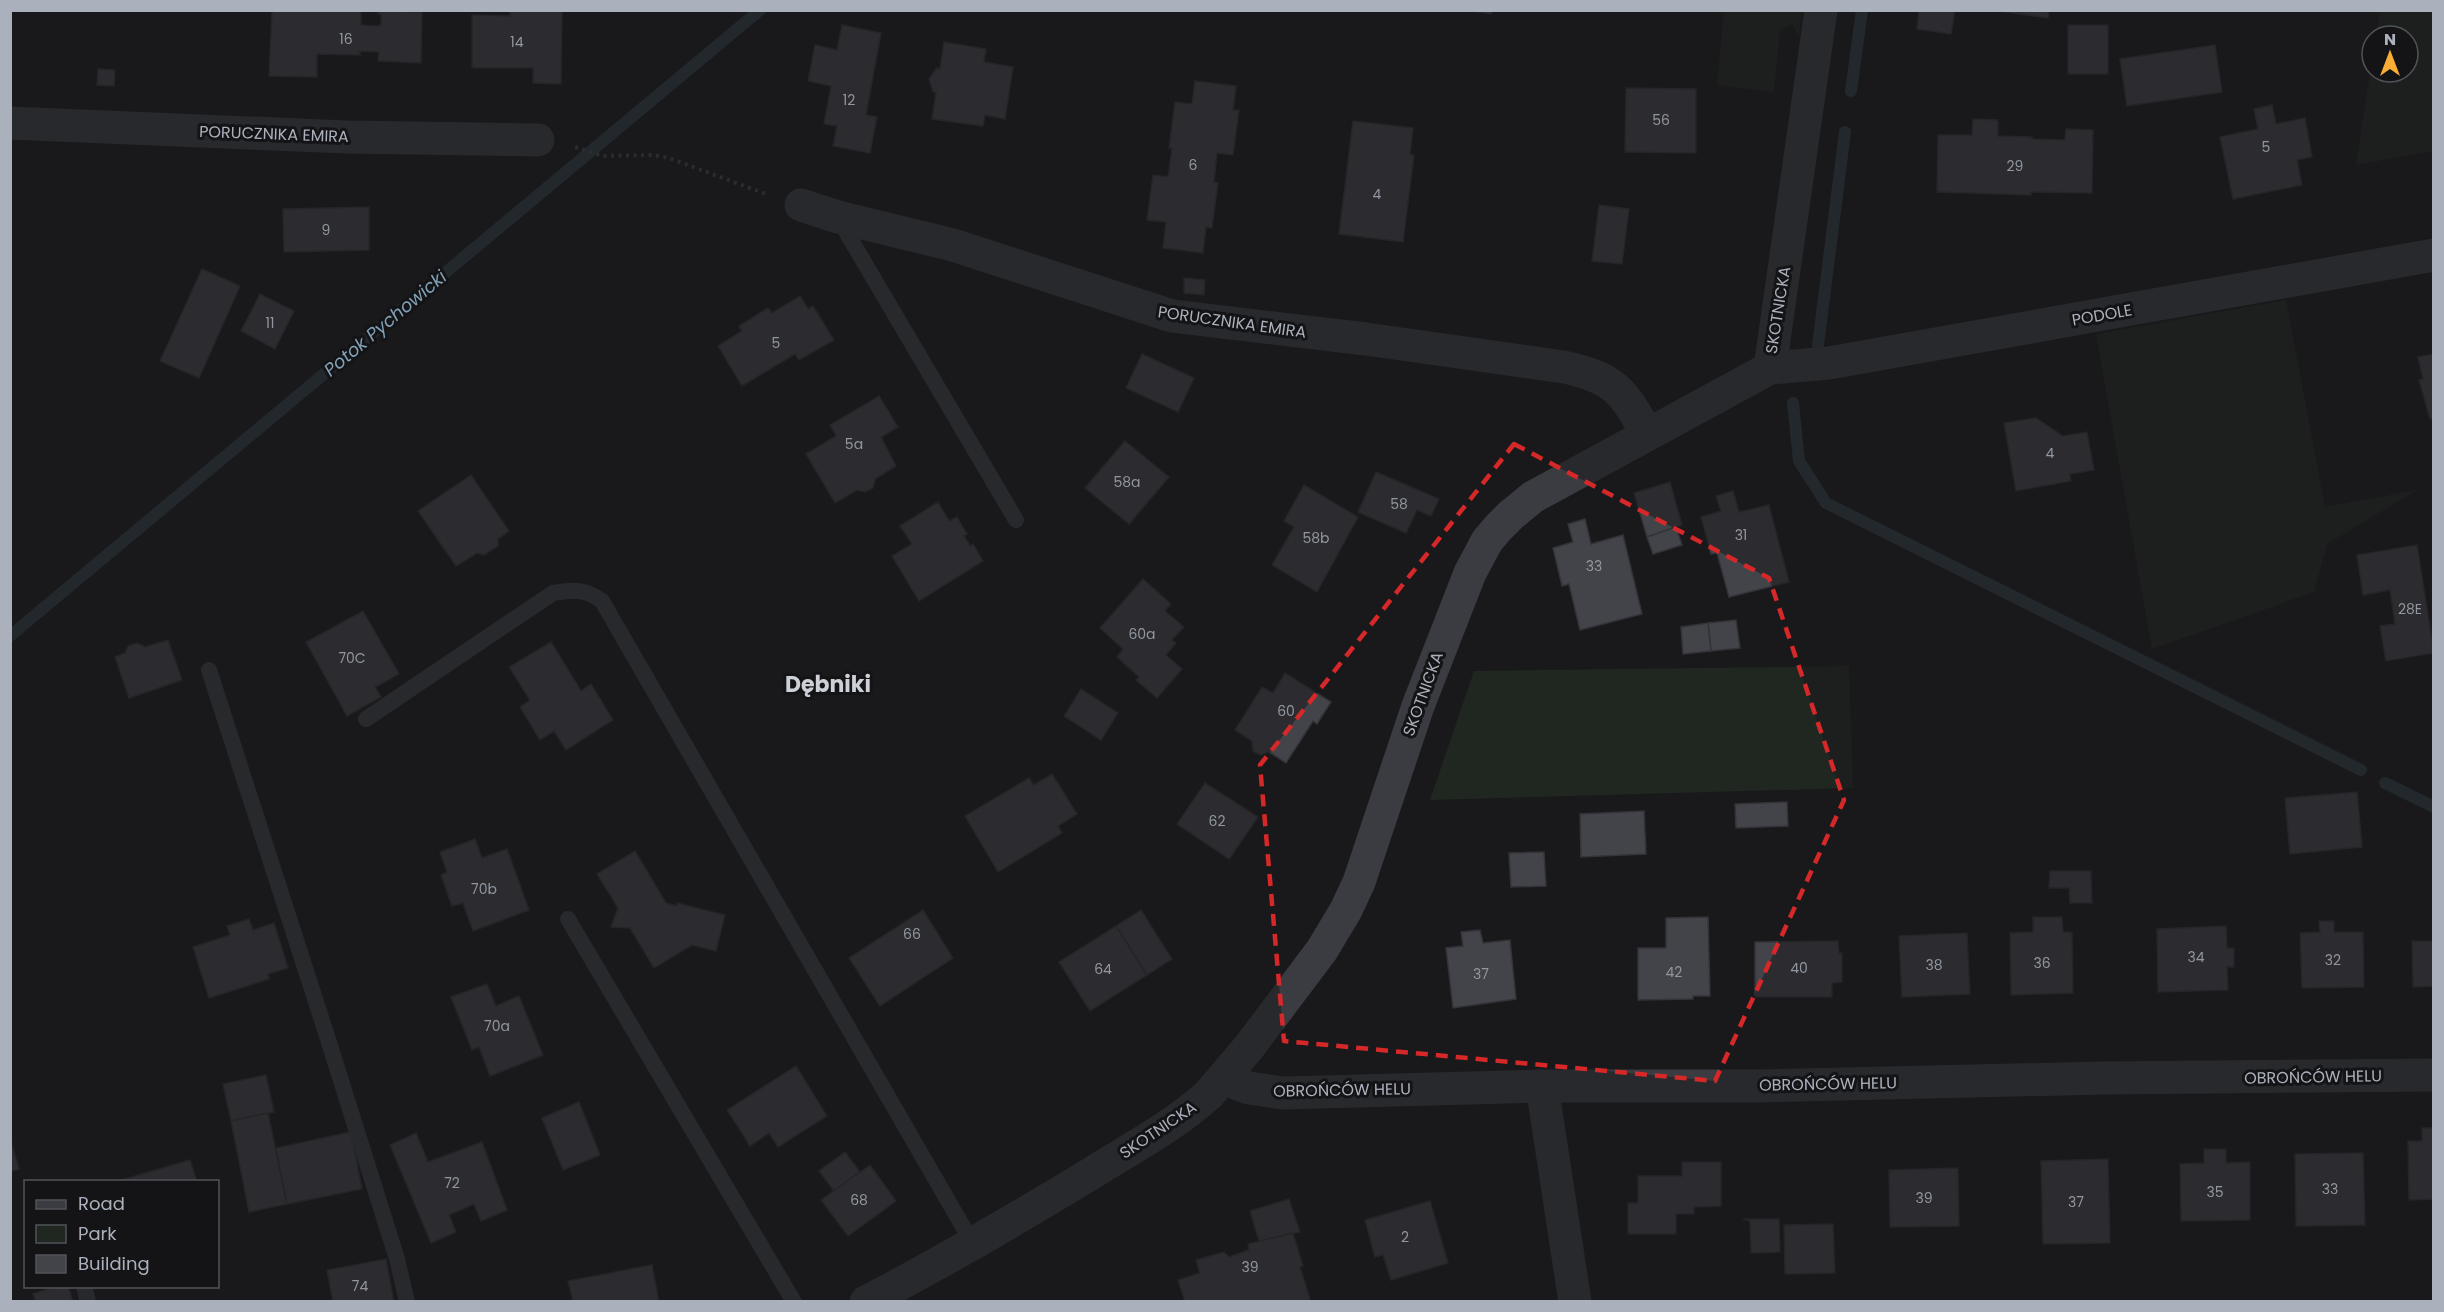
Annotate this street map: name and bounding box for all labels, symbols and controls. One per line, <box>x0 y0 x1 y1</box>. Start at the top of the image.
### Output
north arrow <box>2360 24 2420 84</box>
text: N <box>2384 28 2396 51</box>
house number: 16 <box>339 29 353 49</box>
house number: 14 <box>510 32 524 52</box>
house number: 12 <box>843 90 855 110</box>
house number: 56 <box>1652 110 1670 130</box>
street label: PORUCZNIKA EMIRA <box>199 120 349 148</box>
house number: 5 <box>2262 137 2270 157</box>
house number: 6 <box>1189 155 1198 175</box>
house number: 29 <box>2007 156 2023 176</box>
house number: 4 <box>1373 184 1382 204</box>
house number: 9 <box>322 220 330 240</box>
water label: Potok Pychowicki <box>318 264 452 382</box>
street label: SKOTNICKA <box>1760 264 1796 355</box>
street label: PODOLE <box>2070 298 2134 332</box>
street label: PORUCZNIKA EMIRA <box>1156 300 1308 344</box>
house number: 11 <box>266 313 274 333</box>
house number: 5 <box>772 333 780 353</box>
house number: 5a <box>845 434 863 454</box>
house number: 4 <box>2046 443 2055 463</box>
house number: 58a <box>1113 472 1141 492</box>
house number: 58 <box>1390 494 1408 514</box>
house number: 31 <box>1735 525 1747 545</box>
house number: 58b <box>1302 528 1330 548</box>
house number: 33 <box>1586 556 1602 576</box>
house number: 28E <box>2398 599 2422 619</box>
house number: 60a <box>1128 624 1156 644</box>
house number: 70C <box>338 648 366 668</box>
street label: SKOTNICKA <box>1397 648 1449 739</box>
district label: Dębniki <box>785 669 871 700</box>
house number: 60 <box>1277 701 1295 721</box>
house number: 62 <box>1209 811 1225 831</box>
house number: 70b <box>471 879 497 899</box>
house number: 66 <box>903 924 921 944</box>
house number: 34 <box>2187 947 2205 967</box>
house number: 32 <box>2325 950 2341 970</box>
house number: 36 <box>2033 953 2051 973</box>
house number: 38 <box>1925 955 1943 975</box>
house number: 40 <box>1790 958 1808 978</box>
house number: 64 <box>1094 959 1112 979</box>
house number: 42 <box>1666 962 1682 982</box>
house number: 37 <box>1473 964 1489 984</box>
house number: 70a <box>484 1016 510 1036</box>
street label: OBROŃCÓW HELU <box>2244 1064 2382 1090</box>
street label: OBROŃCÓW HELU <box>1759 1071 1897 1097</box>
street label: OBROŃCÓW HELU <box>1273 1077 1411 1103</box>
street label: SKOTNICKA <box>1115 1096 1201 1164</box>
house number: 72 <box>444 1173 460 1193</box>
house number: 33 <box>2322 1179 2338 1199</box>
legend <box>24 1180 219 1288</box>
house number: 35 <box>2206 1182 2224 1202</box>
house number: 39 <box>1915 1188 1933 1208</box>
house number: 68 <box>850 1190 868 1210</box>
text: Road <box>78 1191 125 1216</box>
house number: 37 <box>2068 1192 2084 1212</box>
text: Park <box>78 1221 117 1246</box>
house number: 2 <box>1401 1227 1409 1247</box>
text: Building <box>78 1251 150 1276</box>
house number: 39 <box>1241 1257 1259 1277</box>
house number: 74 <box>352 1276 368 1296</box>

